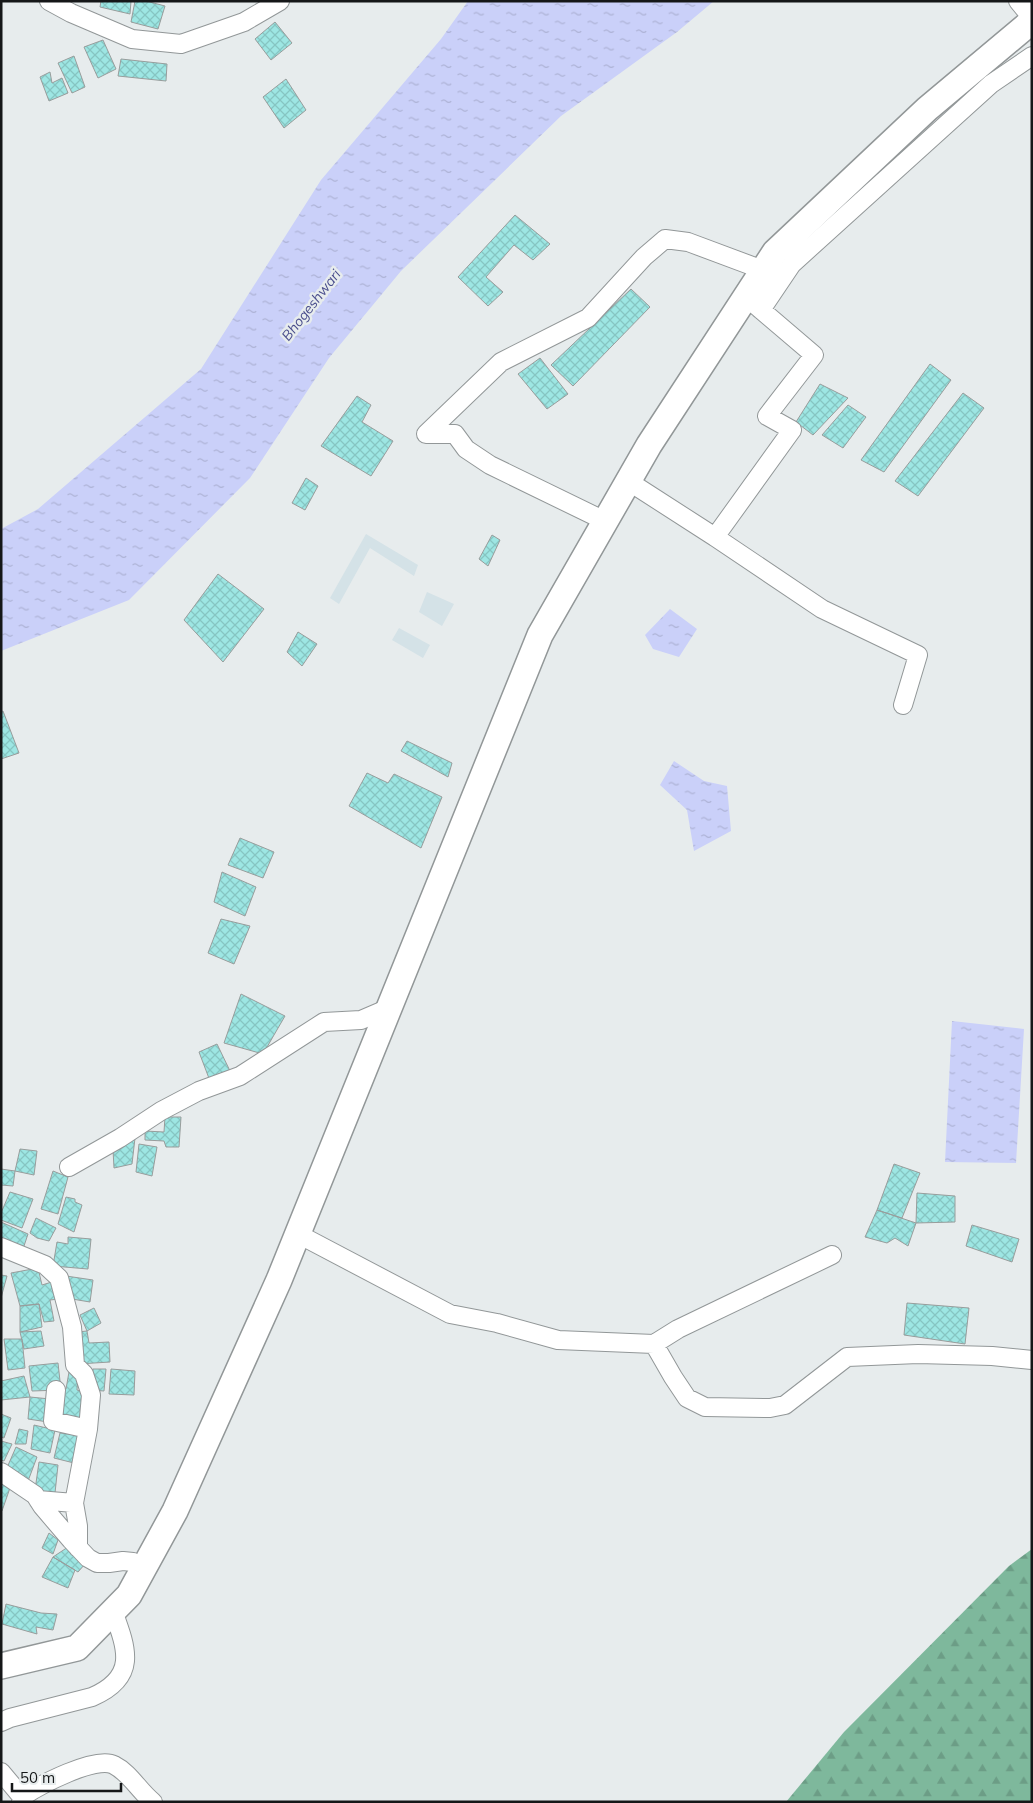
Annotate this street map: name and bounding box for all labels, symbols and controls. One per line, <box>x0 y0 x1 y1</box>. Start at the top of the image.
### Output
water label: Bhogeshwari <box>278 265 345 344</box>
scale bar <box>12 1760 121 1792</box>
text: 50 m <box>20 1768 55 1787</box>

